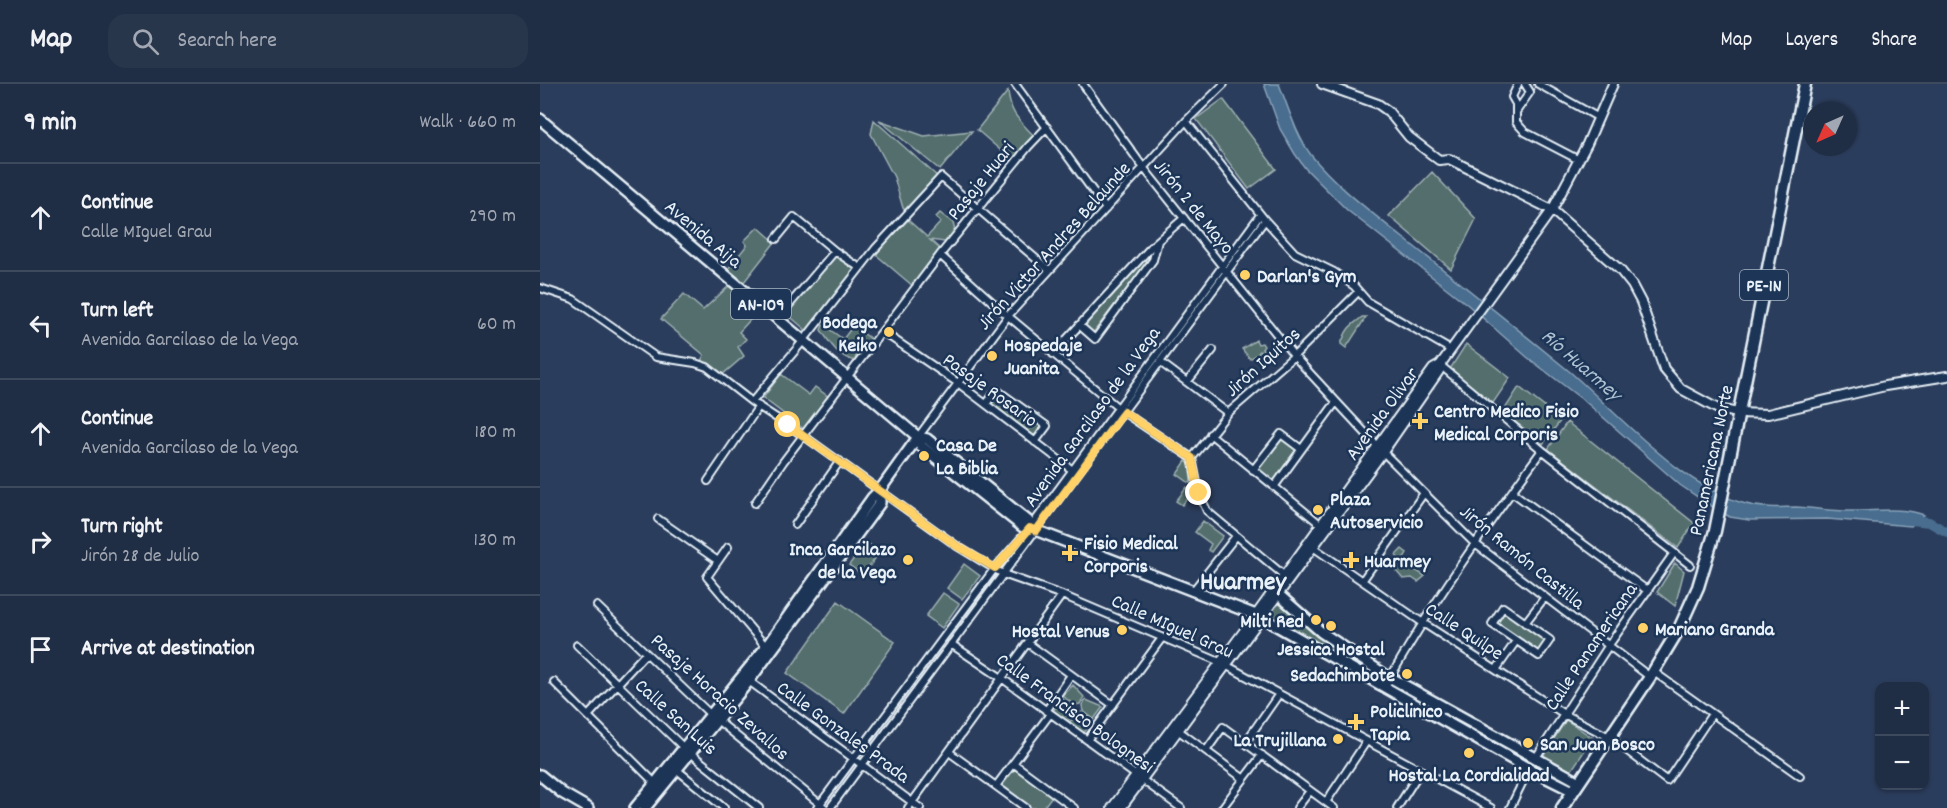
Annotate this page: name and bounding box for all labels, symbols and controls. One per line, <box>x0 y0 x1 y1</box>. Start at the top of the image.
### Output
search box <box>108 14 528 68</box>
text: Map <box>30 21 72 61</box>
icon: search <box>129 25 162 58</box>
text: Search here <box>177 26 277 57</box>
text: Map <box>1721 26 1752 56</box>
text: Layers <box>1785 26 1838 56</box>
text: Share <box>1871 26 1917 56</box>
north arrow <box>1803 102 1857 156</box>
text: 9 min <box>24 105 77 142</box>
text: Walk · 660 m <box>420 109 516 137</box>
street label: Pasaje Huari <box>942 136 1023 227</box>
street label: Jirón 2 de Mayo <box>1146 154 1240 262</box>
street label: Jirón Victor Andres Belaunde <box>972 157 1139 337</box>
text: Continue <box>81 188 153 219</box>
street label: Avenida Aija <box>657 195 747 276</box>
icon: ahead <box>24 201 57 234</box>
text: 290 m <box>469 203 516 231</box>
text: Calle MIguel Grau <box>81 219 212 247</box>
place label: Darlan's Gym <box>1257 264 1357 292</box>
marker: Darlan's Gym <box>1238 268 1252 282</box>
road number: PE-1N <box>1740 270 1788 300</box>
road number: AN-109 <box>731 289 791 319</box>
text: Turn left <box>81 296 153 327</box>
icon: left <box>24 309 57 342</box>
place label: Bodega Keiko <box>822 310 878 361</box>
text: 60 m <box>477 311 516 339</box>
street label: Avenida Garcilaso de la Vega <box>1018 321 1169 514</box>
street label: Jirón Iquitos <box>1220 322 1308 405</box>
water label: Río Huarmey <box>1533 323 1629 411</box>
marker: Bodega Keiko <box>882 325 896 339</box>
text: Avenida Garcilaso de la Vega <box>81 327 298 355</box>
place label: Hospedaje Juanita <box>1004 333 1083 384</box>
street label: Pasaje Rosario <box>936 347 1043 436</box>
marker: Hospedaje Juanita <box>985 349 999 363</box>
street label: Avenida Olivar <box>1340 362 1427 467</box>
street label: Panamericana Norte <box>1683 382 1743 539</box>
place label: Centro Medico Fisio Medical Corporis <box>1434 399 1579 450</box>
text: Continue <box>81 404 153 435</box>
route start <box>774 411 800 437</box>
marker: Centro Medico Fisio Medical Corporis <box>1411 412 1429 430</box>
icon: ahead <box>24 417 57 450</box>
text: 180 m <box>474 419 516 447</box>
place label: Casa De La Biblia <box>936 433 998 484</box>
text: Avenida Garcilaso de la Vega <box>81 435 298 463</box>
marker: Casa De La Biblia <box>917 449 931 463</box>
route end <box>1185 479 1211 505</box>
place label: Plaza Autoservicio <box>1330 487 1423 538</box>
street label: Jirón Ramón Castilla <box>1452 499 1590 618</box>
marker: Plaza Autoservicio <box>1311 503 1325 517</box>
text: Turn right <box>81 512 163 543</box>
icon: right <box>24 525 57 558</box>
text: 130 m <box>474 527 516 555</box>
place label: Fisio Medical Corporis <box>1084 531 1178 582</box>
place label: Inca Garcilazo de la Vega <box>789 537 897 588</box>
text: Jirón 28 de Julio <box>81 543 199 571</box>
marker: Fisio Medical Corporis <box>1061 544 1079 562</box>
place label: Huarmey <box>1364 549 1431 577</box>
marker: Huarmey <box>1342 551 1360 569</box>
marker: Inca Garcilazo de la Vega <box>901 553 915 567</box>
district label: Huarmey <box>1200 565 1288 602</box>
street label: Calle Panamericana <box>1539 578 1646 717</box>
street label: Calle MIguel Grau <box>1106 588 1237 667</box>
street label: Calle Quilpe <box>1418 597 1508 669</box>
place label: Milti Red <box>1240 609 1304 637</box>
marker: Milti Red <box>1309 613 1323 627</box>
place label: Mariano Granda <box>1655 617 1775 645</box>
place label: Hostal Venus <box>1012 619 1110 647</box>
marker: Jessica Hostal <box>1324 619 1338 633</box>
marker: Mariano Granda <box>1636 621 1650 635</box>
marker: Hostal Venus <box>1115 623 1129 637</box>
street label: Pasaje Horacio Zevallos <box>643 628 795 768</box>
icon: arrive <box>24 633 57 666</box>
text: Arrive at destination <box>81 634 255 665</box>
place label: Jessica Hostal <box>1277 637 1385 665</box>
street label: Calle Francisco Bolognesi <box>989 647 1159 782</box>
place label: Sedachimbote <box>1290 663 1395 691</box>
marker: Sedachimbote <box>1400 667 1414 681</box>
street label: Calle San Luis <box>627 673 723 763</box>
street label: Calle Gonzales Prada <box>770 675 915 792</box>
map controls <box>1875 682 1929 790</box>
button: + <box>1875 682 1929 736</box>
place label: Policlinico Tapia <box>1370 699 1443 750</box>
marker: Policlinico Tapia <box>1347 713 1365 731</box>
place label: La Trujillana <box>1233 728 1327 756</box>
marker: La Trujillana <box>1331 732 1345 746</box>
place label: San Juan Bosco <box>1540 732 1655 760</box>
marker: San Juan Bosco <box>1521 736 1535 750</box>
button: − <box>1875 736 1929 790</box>
marker: Hostal La Cordialidad <box>1462 746 1476 760</box>
place label: Hostal La Cordialidad <box>1389 763 1549 791</box>

